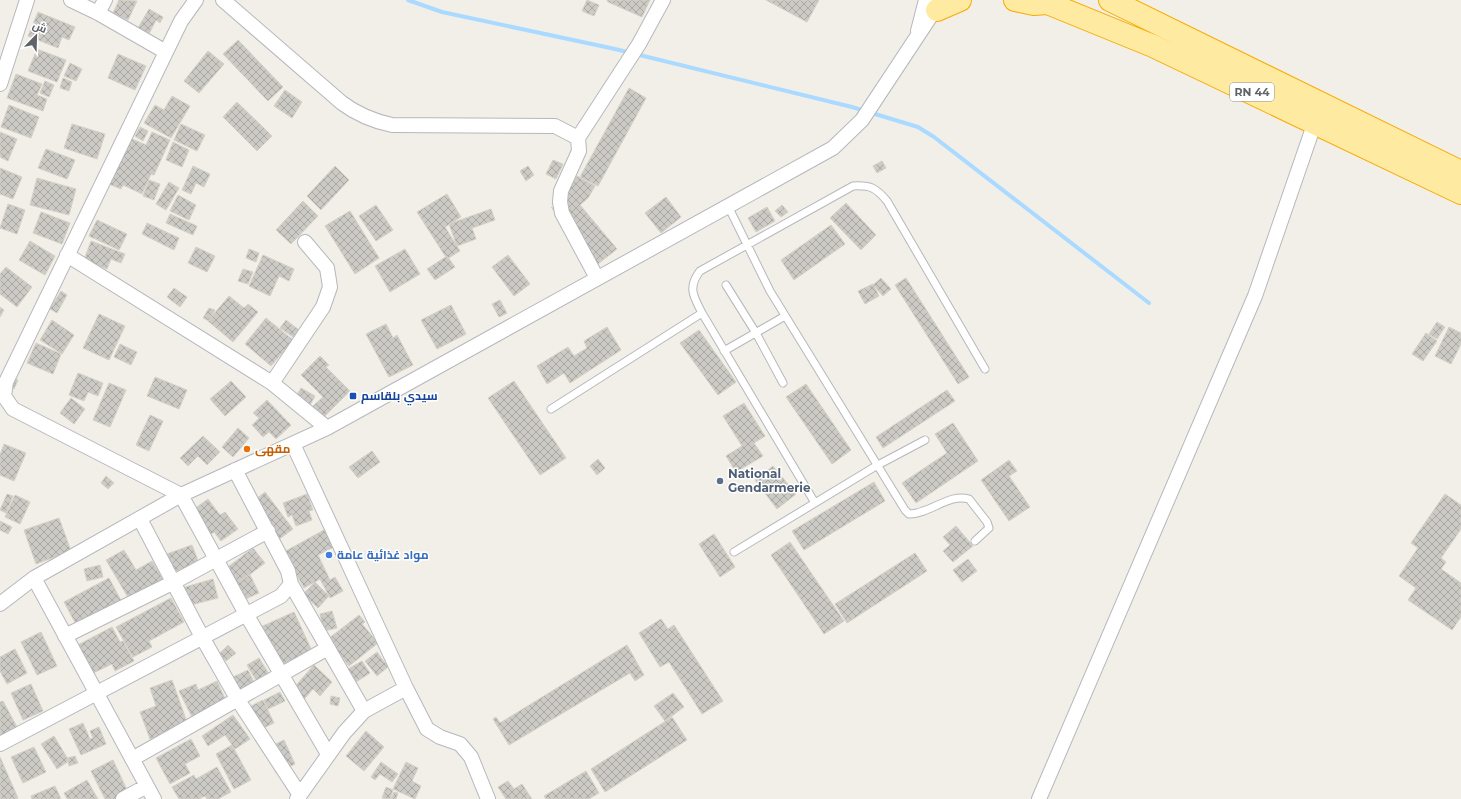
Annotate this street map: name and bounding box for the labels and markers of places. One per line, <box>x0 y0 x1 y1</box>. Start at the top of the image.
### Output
place label: سيدي بلقاسم <box>361 388 438 406</box>
marker: سيدي بلقاسم <box>348 391 358 401</box>
place label: مقهى <box>255 441 290 457</box>
marker: مقهى <box>242 444 252 454</box>
place label: National Gendarmerie <box>728 466 811 495</box>
marker: National Gendarmerie <box>715 476 725 486</box>
place label: مواد غذائية عامة <box>337 547 429 563</box>
marker: مواد غذائية عامة <box>324 550 334 560</box>

